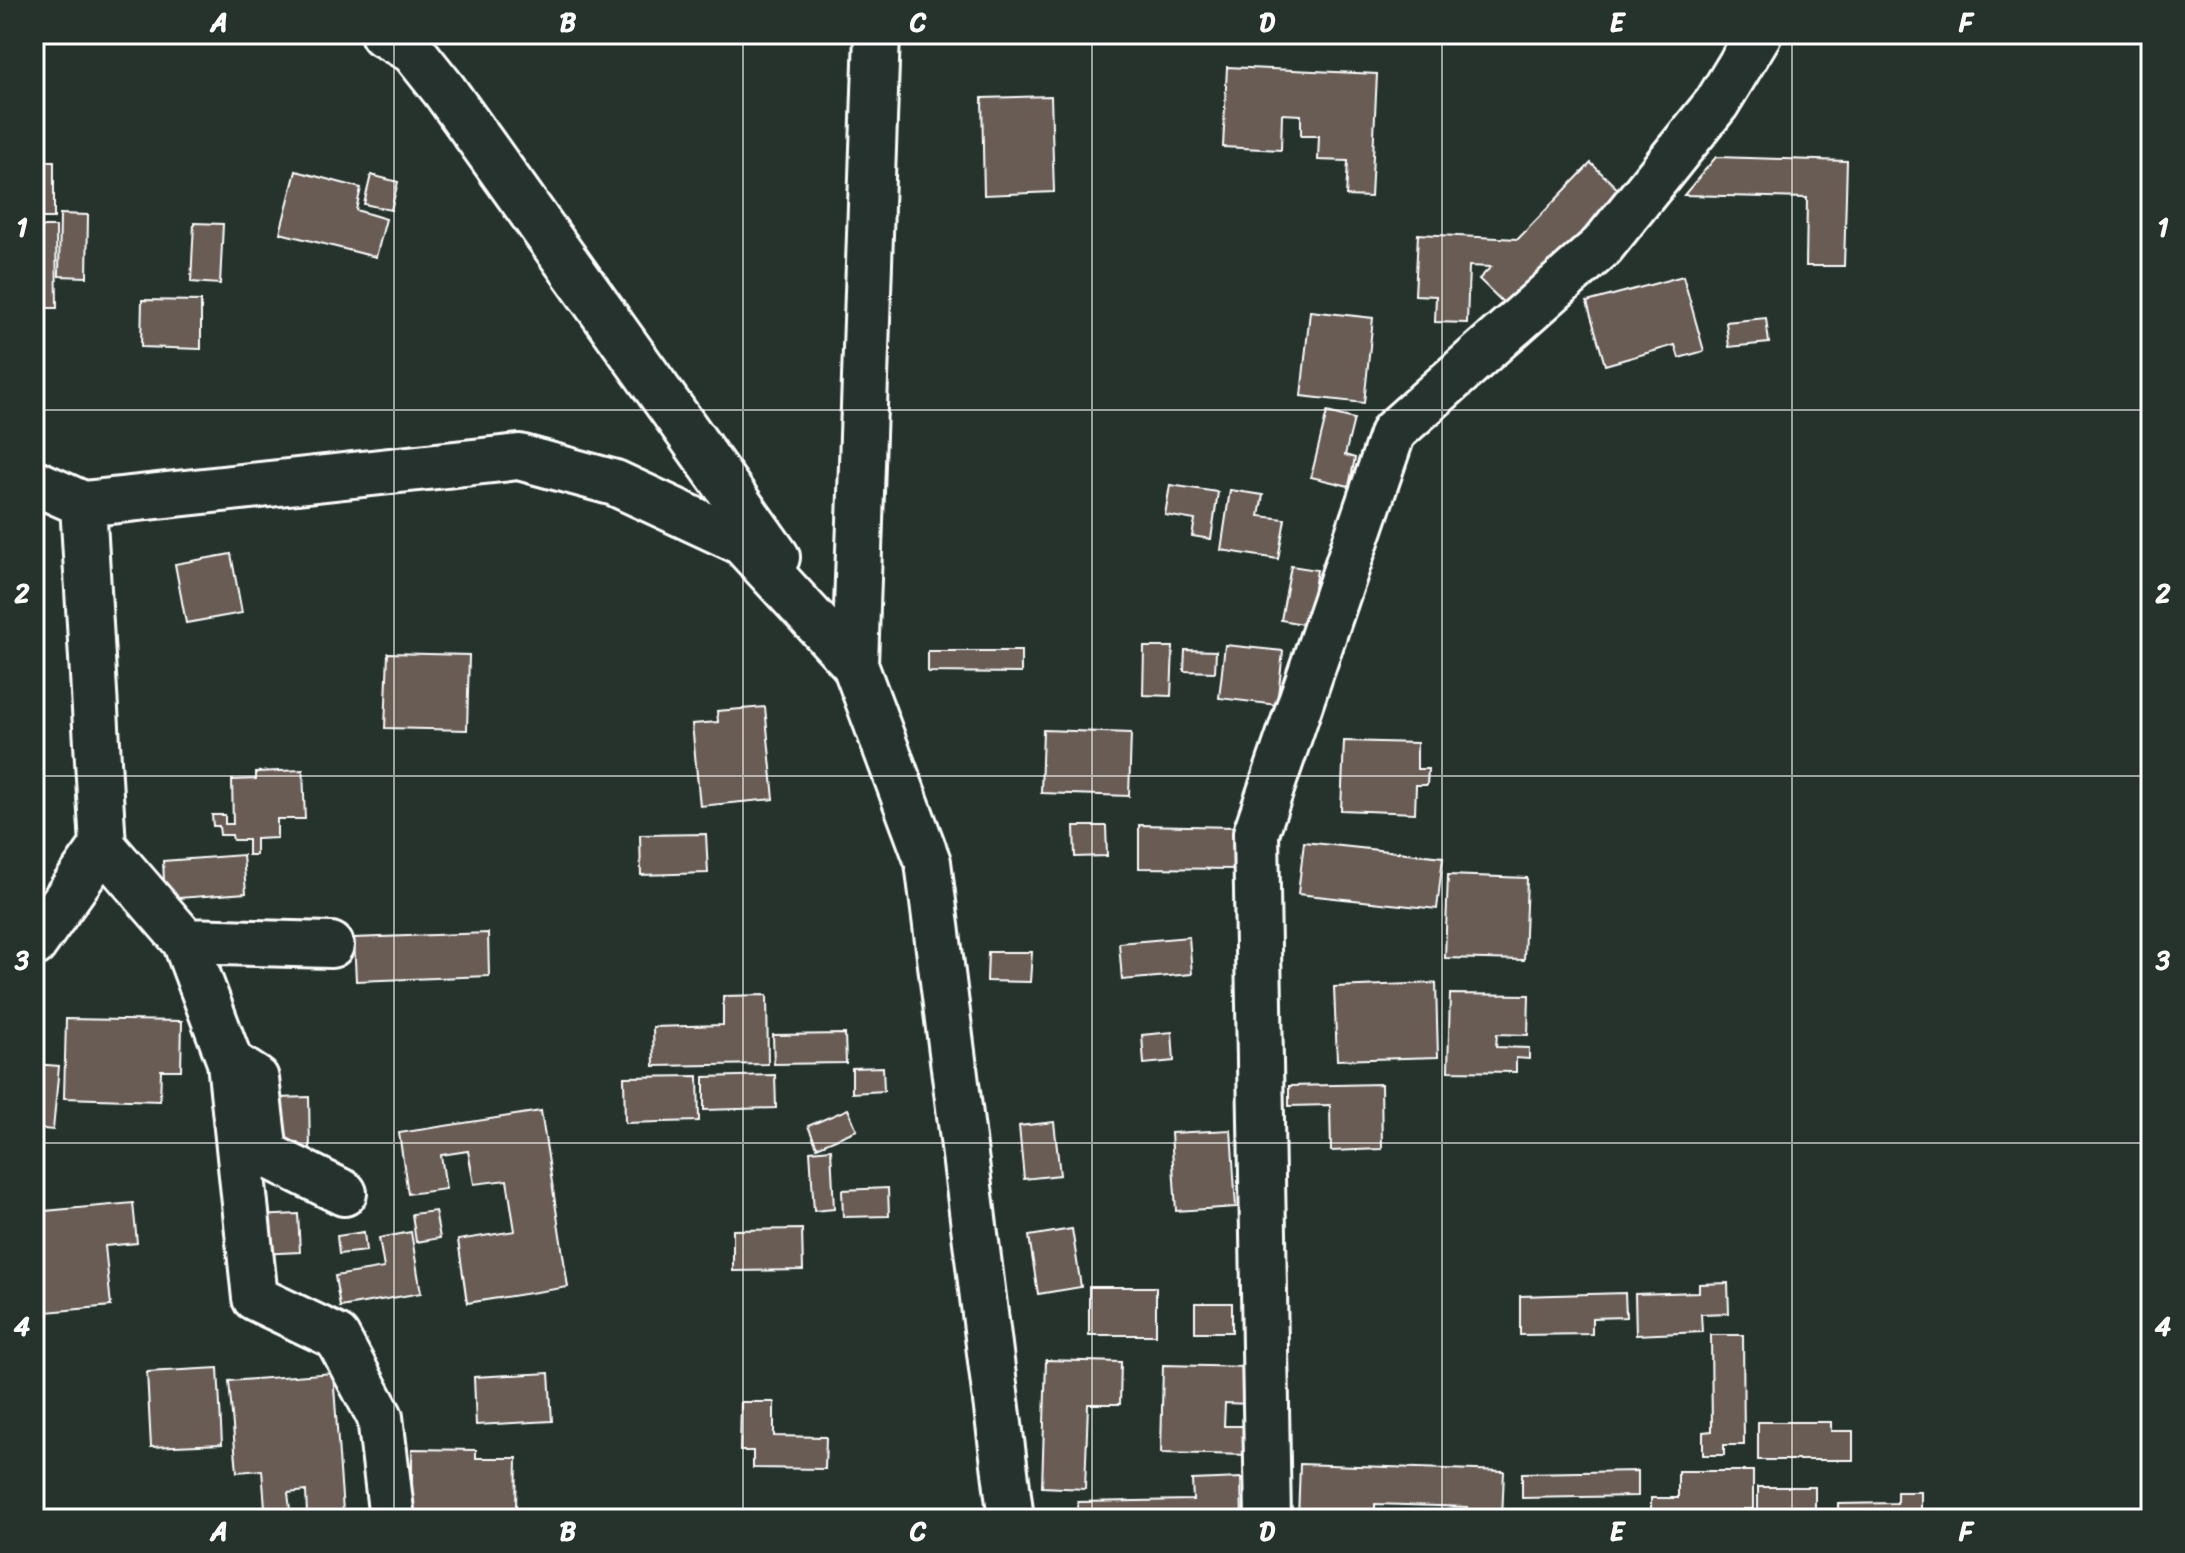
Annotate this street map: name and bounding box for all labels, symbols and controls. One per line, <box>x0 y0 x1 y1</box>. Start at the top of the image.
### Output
text: A <box>209 0 228 45</box>
text: B <box>560 0 577 45</box>
text: C <box>909 0 927 45</box>
text: D <box>1259 0 1275 45</box>
text: E <box>1610 0 1627 45</box>
text: F <box>1958 0 1975 45</box>
text: 1 <box>16 204 28 250</box>
text: 1 <box>2157 204 2169 250</box>
text: 2 <box>13 570 30 616</box>
text: 2 <box>2154 570 2171 616</box>
text: 3 <box>14 937 30 983</box>
text: 3 <box>2155 937 2171 983</box>
text: 4 <box>14 1303 30 1349</box>
text: 4 <box>2155 1303 2171 1349</box>
text: A <box>209 1508 228 1553</box>
text: B <box>560 1508 577 1553</box>
text: C <box>909 1508 927 1553</box>
text: D <box>1259 1508 1275 1553</box>
text: E <box>1610 1508 1627 1553</box>
text: F <box>1958 1508 1975 1553</box>

